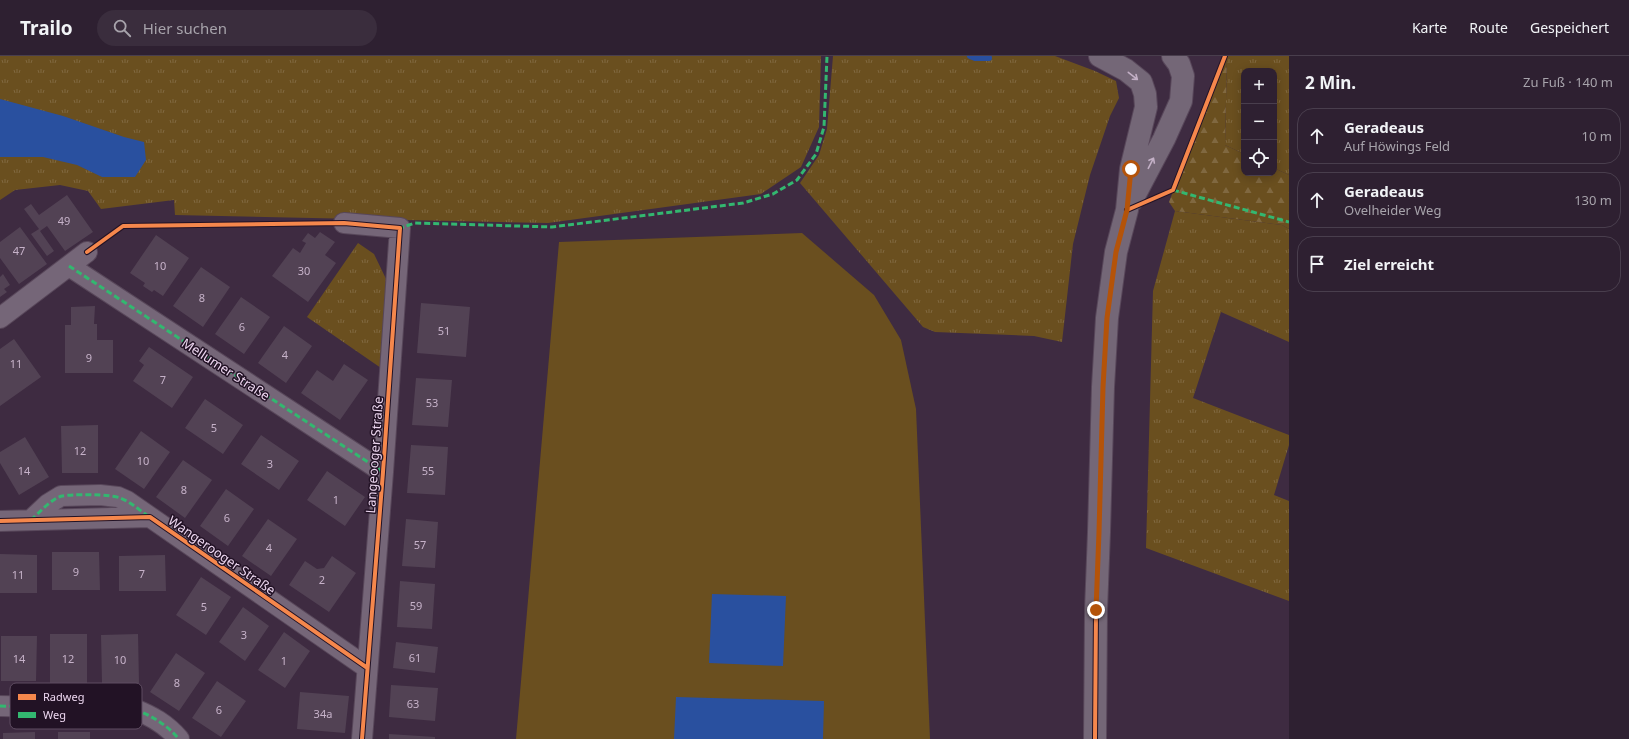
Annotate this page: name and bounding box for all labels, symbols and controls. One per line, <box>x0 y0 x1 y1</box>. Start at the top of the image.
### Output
search box <box>97 10 377 46</box>
text: Trailo <box>20 15 73 41</box>
icon: search <box>111 17 133 39</box>
text: Hier suchen <box>143 18 227 38</box>
text: Karte <box>1412 18 1447 37</box>
text: Route <box>1469 18 1508 37</box>
text: Gespeichert <box>1530 18 1609 37</box>
map controls <box>1241 68 1277 176</box>
button: + <box>1241 68 1277 104</box>
one-way arrow <box>1128 71 1139 80</box>
text: 2 Min. <box>1305 71 1356 94</box>
text: Zu Fuß · 140 m <box>1523 73 1613 91</box>
button: − <box>1241 104 1277 140</box>
text: Geradeaus <box>1344 117 1424 137</box>
icon: ahead <box>1306 125 1328 147</box>
text: 10 m <box>1582 127 1612 145</box>
text: Auf Höwings Feld <box>1344 137 1450 155</box>
button: locate <box>1241 140 1277 176</box>
one-way arrow <box>1148 158 1155 170</box>
route start <box>1122 160 1140 178</box>
text: Geradeaus <box>1344 181 1424 201</box>
icon: ahead <box>1306 189 1328 211</box>
text: 130 m <box>1574 191 1612 209</box>
text: Ovelheider Weg <box>1344 201 1441 219</box>
house number: 49 <box>58 213 70 228</box>
house number: 47 <box>13 243 25 258</box>
icon: arrive <box>1306 253 1328 275</box>
text: Ziel erreicht <box>1344 254 1434 274</box>
house number: 10 <box>154 258 166 273</box>
house number: 30 <box>298 263 310 278</box>
house number: 8 <box>199 290 205 305</box>
house number: 6 <box>239 319 245 334</box>
house number: 51 <box>438 323 450 338</box>
street label: Mellumer Straße <box>178 334 274 404</box>
house number: 4 <box>282 347 289 362</box>
house number: 9 <box>86 350 92 365</box>
house number: 11 <box>10 356 22 371</box>
house number: 7 <box>160 372 166 387</box>
house number: 53 <box>426 395 438 410</box>
street label: Langeooger Straße <box>361 396 387 514</box>
house number: 5 <box>211 420 217 435</box>
house number: 12 <box>74 443 86 458</box>
house number: 10 <box>137 453 149 468</box>
house number: 3 <box>267 456 273 471</box>
house number: 14 <box>18 463 31 478</box>
house number: 55 <box>422 463 434 478</box>
house number: 8 <box>181 482 187 497</box>
house number: 1 <box>333 492 339 507</box>
house number: 6 <box>224 510 230 525</box>
street label: Wangerooger Straße <box>165 511 279 599</box>
house number: 57 <box>414 537 426 552</box>
house number: 4 <box>266 540 273 555</box>
house number: 9 <box>73 564 79 579</box>
house number: 7 <box>139 566 145 581</box>
house number: 11 <box>12 567 24 582</box>
house number: 2 <box>319 572 325 587</box>
house number: 59 <box>410 598 422 613</box>
house number: 5 <box>201 599 207 614</box>
route end <box>1087 601 1105 619</box>
house number: 3 <box>241 627 247 642</box>
house number: 61 <box>409 650 421 665</box>
house number: 14 <box>13 651 26 666</box>
house number: 12 <box>62 651 74 666</box>
house number: 10 <box>114 652 126 667</box>
house number: 1 <box>281 653 287 668</box>
house number: 8 <box>174 675 180 690</box>
legend <box>10 683 142 729</box>
text: Radweg <box>43 689 84 704</box>
house number: 63 <box>407 696 419 711</box>
house number: 6 <box>216 702 222 717</box>
house number: 34a <box>314 706 332 721</box>
text: Weg <box>43 707 66 722</box>

